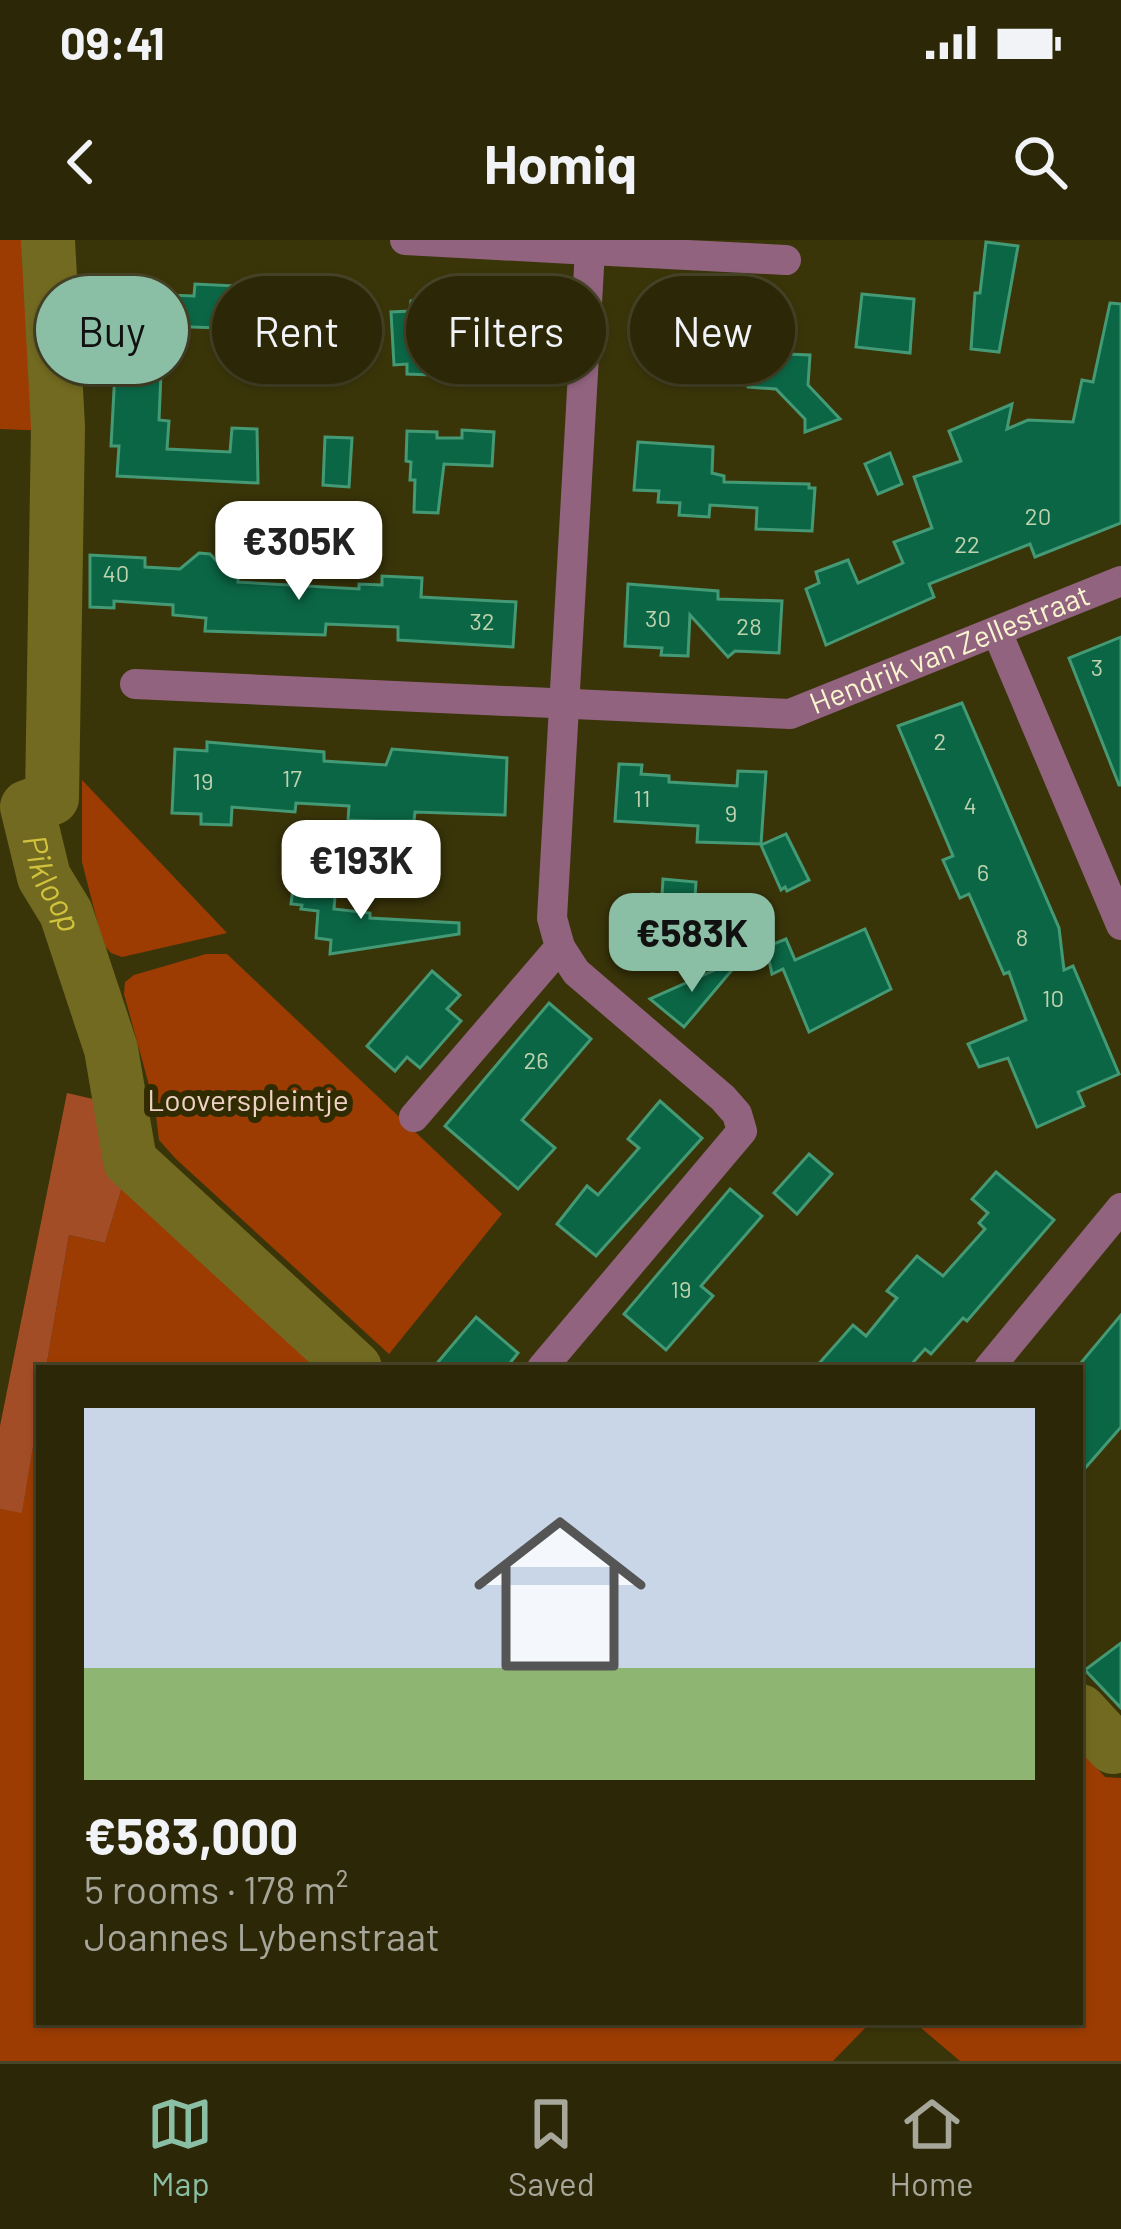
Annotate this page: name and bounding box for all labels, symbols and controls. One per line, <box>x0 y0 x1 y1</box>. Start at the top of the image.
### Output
text: 09:41 <box>60 15 165 69</box>
icon: back <box>48 129 114 195</box>
icon: search <box>1007 129 1073 195</box>
text: Homiq <box>484 130 637 195</box>
chip: Buy <box>36 276 188 384</box>
chip: Rent <box>212 276 382 384</box>
chip: Filters <box>406 276 606 384</box>
chip: New <box>630 276 795 384</box>
pin: €305K <box>215 501 383 603</box>
house number: 20 <box>1025 501 1051 530</box>
text: €305K <box>242 516 356 563</box>
house number: 22 <box>954 529 980 558</box>
house number: 40 <box>103 558 129 587</box>
street label: Hendrik van Zellestraat <box>804 576 1094 720</box>
house number: 30 <box>645 603 671 632</box>
house number: 32 <box>469 606 495 635</box>
house number: 28 <box>736 611 762 640</box>
house number: 3 <box>1091 652 1103 681</box>
house number: 2 <box>934 726 946 755</box>
house number: 17 <box>282 763 302 792</box>
house number: 19 <box>193 766 213 795</box>
house number: 11 <box>634 783 650 812</box>
house number: 4 <box>963 790 977 819</box>
house number: 9 <box>725 798 737 827</box>
pin: €193K <box>277 820 445 922</box>
water label: Pikloop <box>16 831 92 937</box>
text: €193K <box>309 835 413 882</box>
house number: 6 <box>977 857 989 886</box>
pin: €583K <box>608 893 776 995</box>
text: €583K <box>636 908 748 955</box>
house number: 8 <box>1016 922 1028 951</box>
house number: 10 <box>1042 983 1064 1012</box>
house number: 26 <box>523 1045 549 1074</box>
park label: Looverspleintje <box>147 1081 349 1117</box>
house number: 19 <box>671 1274 691 1303</box>
icon: home <box>452 1486 668 1702</box>
text: €583,000 <box>84 1804 298 1865</box>
text: 5 rooms · 178 m² <box>84 1865 348 1912</box>
text: Joannes Lybenstraat <box>84 1912 440 1959</box>
tab: Map <box>147 2091 213 2203</box>
tab: Saved <box>508 2091 595 2203</box>
tab: Home <box>889 2091 974 2203</box>

